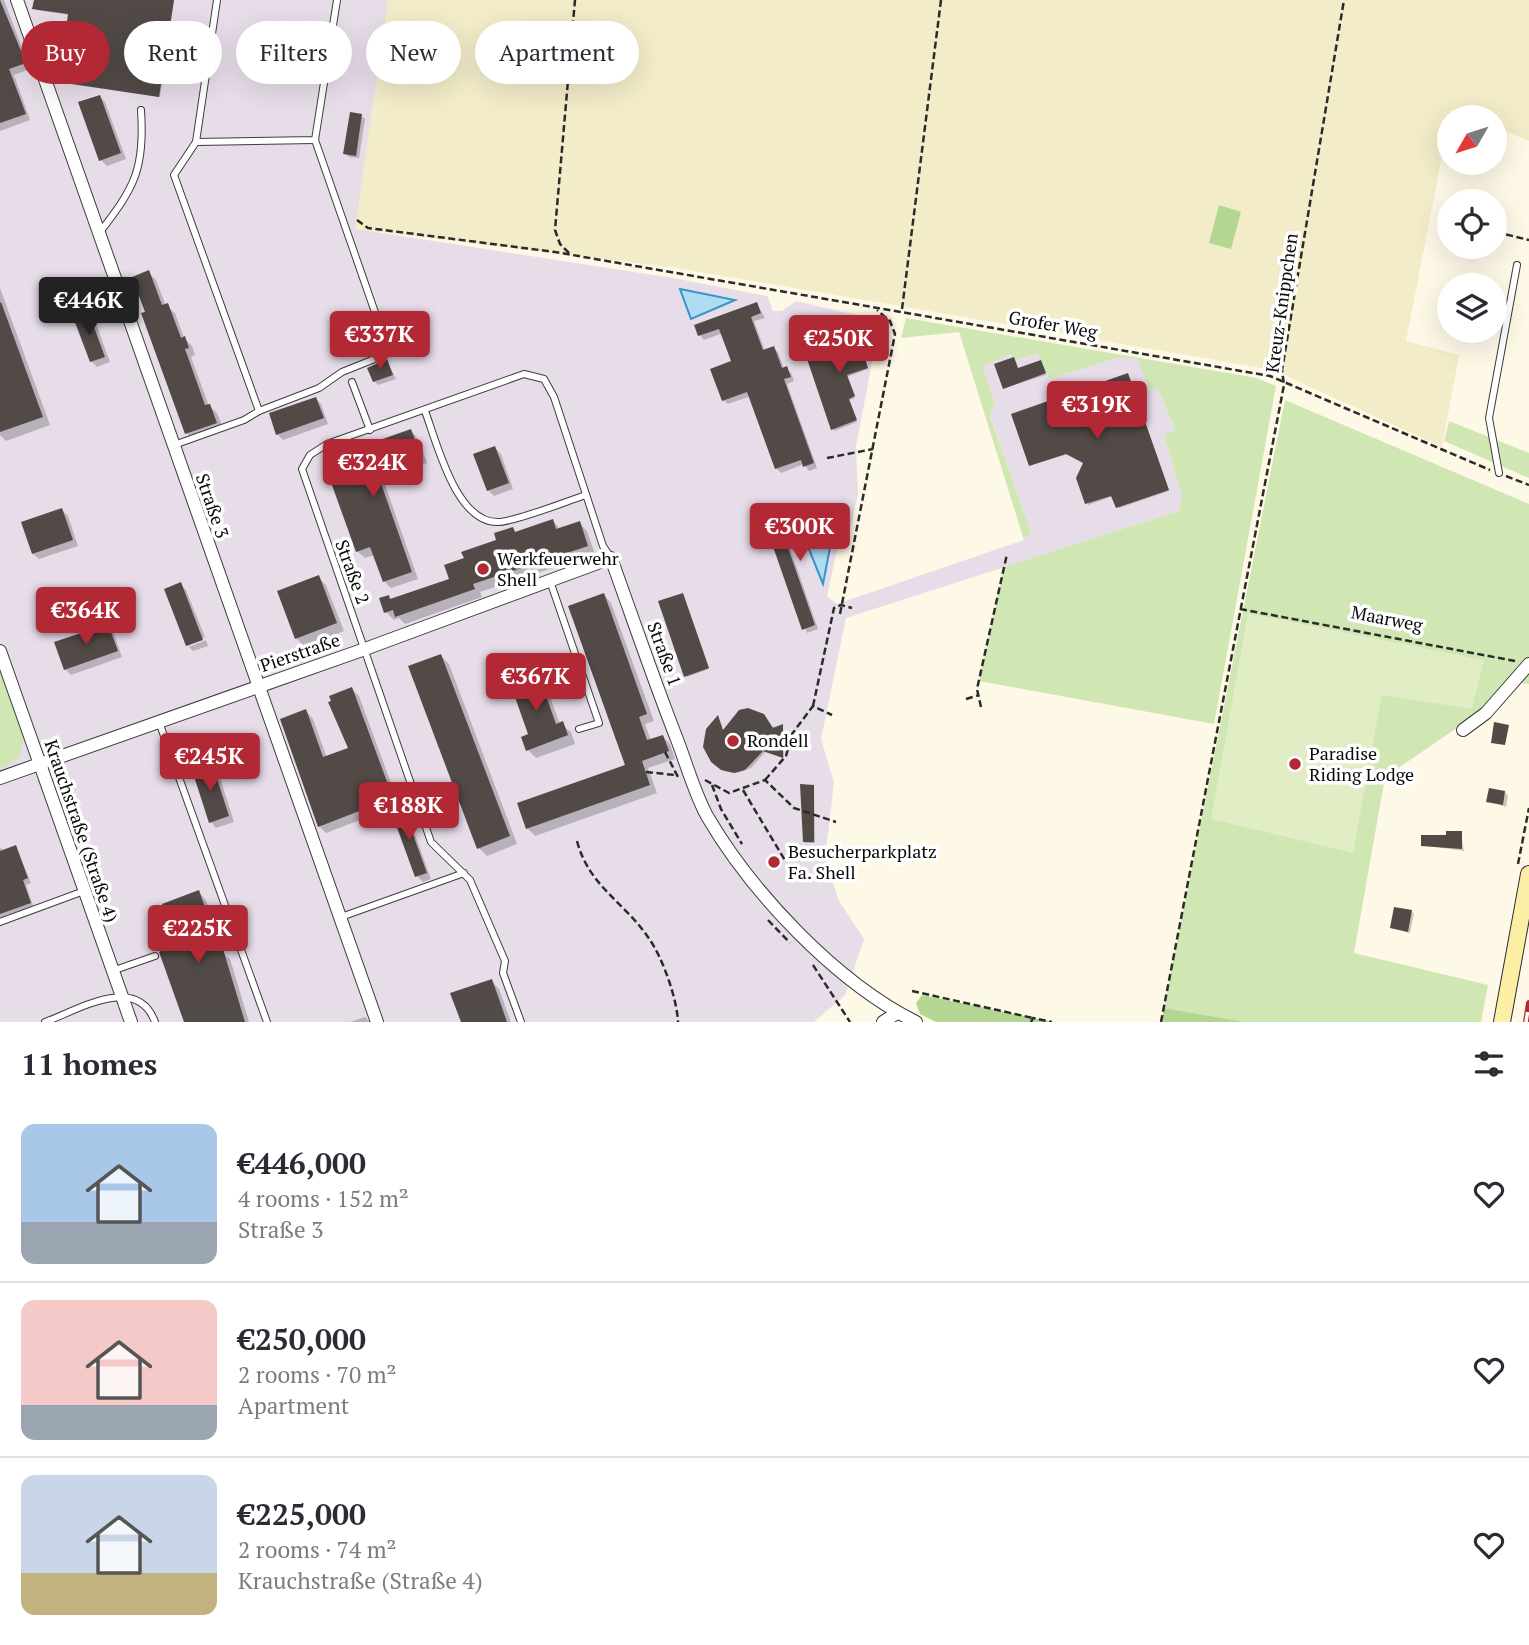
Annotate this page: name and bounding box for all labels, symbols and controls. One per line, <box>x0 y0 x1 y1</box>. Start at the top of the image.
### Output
chip: Buy <box>21 21 110 84</box>
chip: Rent <box>124 21 222 84</box>
chip: Filters <box>236 21 352 84</box>
chip: New <box>366 21 461 84</box>
chip: Apartment <box>475 21 639 84</box>
north arrow <box>1437 105 1507 175</box>
map controls <box>1437 105 1507 343</box>
button: locate <box>1437 189 1507 259</box>
street label: Kreuz-Knippchen <box>1259 231 1303 374</box>
button: layers <box>1437 273 1507 343</box>
pin: €446K <box>40 278 138 337</box>
text: €446K <box>55 284 123 315</box>
street label: Grofer Weg <box>1007 304 1100 344</box>
pin: €337K <box>331 312 429 371</box>
pin: €250K <box>790 316 888 375</box>
text: €337K <box>346 318 414 349</box>
text: €250K <box>805 322 873 353</box>
pin: €319K <box>1048 382 1146 441</box>
text: €319K <box>1063 388 1131 419</box>
pin: €324K <box>324 440 422 499</box>
text: €324K <box>339 446 407 477</box>
street label: Straße 3 <box>191 470 235 541</box>
pin: €300K <box>751 504 849 563</box>
text: €300K <box>766 510 834 541</box>
street label: Straße 2 <box>330 536 376 607</box>
place label: Werkfeuerwehr Shell <box>497 546 619 591</box>
marker: Werkfeuerwehr Shell <box>475 561 491 577</box>
pin: €364K <box>37 588 135 647</box>
text: €364K <box>52 594 120 625</box>
street label: Maarweg <box>1349 599 1425 637</box>
street label: Straße 1 <box>642 618 688 689</box>
street label: Pierstraße <box>256 627 343 677</box>
pin: €367K <box>487 654 585 713</box>
text: €367K <box>502 660 570 691</box>
place label: Rondell <box>747 728 809 752</box>
marker: Rondell <box>725 733 741 749</box>
pin: €245K <box>161 734 259 793</box>
street label: Krauchstraße (Straße 4) <box>39 736 124 925</box>
text: €245K <box>176 740 244 771</box>
place label: Paradise Riding Lodge <box>1309 741 1414 786</box>
marker: Paradise Riding Lodge <box>1287 756 1303 772</box>
pin: €188K <box>360 782 458 842</box>
text: €188K <box>375 789 443 820</box>
place label: Besucherparkplatz Fa. Shell <box>788 839 937 884</box>
marker: Besucherparkplatz Fa. Shell <box>766 854 782 870</box>
pin: €225K <box>149 906 247 965</box>
text: €225K <box>164 912 232 943</box>
text: 11 homes <box>21 1044 157 1084</box>
icon: filters <box>1470 1045 1508 1083</box>
text: €446,000 <box>238 1143 366 1183</box>
icon: home <box>77 1152 161 1236</box>
icon: heart <box>1470 1175 1508 1213</box>
text: 4 rooms · 152 m² <box>238 1183 409 1214</box>
text: Straße 3 <box>238 1214 323 1245</box>
text: €250,000 <box>238 1319 366 1359</box>
icon: home <box>77 1328 161 1412</box>
icon: heart <box>1470 1351 1508 1389</box>
text: 2 rooms · 70 m² <box>238 1359 397 1390</box>
text: Apartment <box>238 1390 349 1421</box>
text: €225,000 <box>238 1494 366 1534</box>
icon: home <box>77 1503 161 1587</box>
icon: heart <box>1470 1526 1508 1564</box>
text: 2 rooms · 74 m² <box>238 1534 397 1565</box>
text: Krauchstraße (Straße 4) <box>238 1565 483 1596</box>

